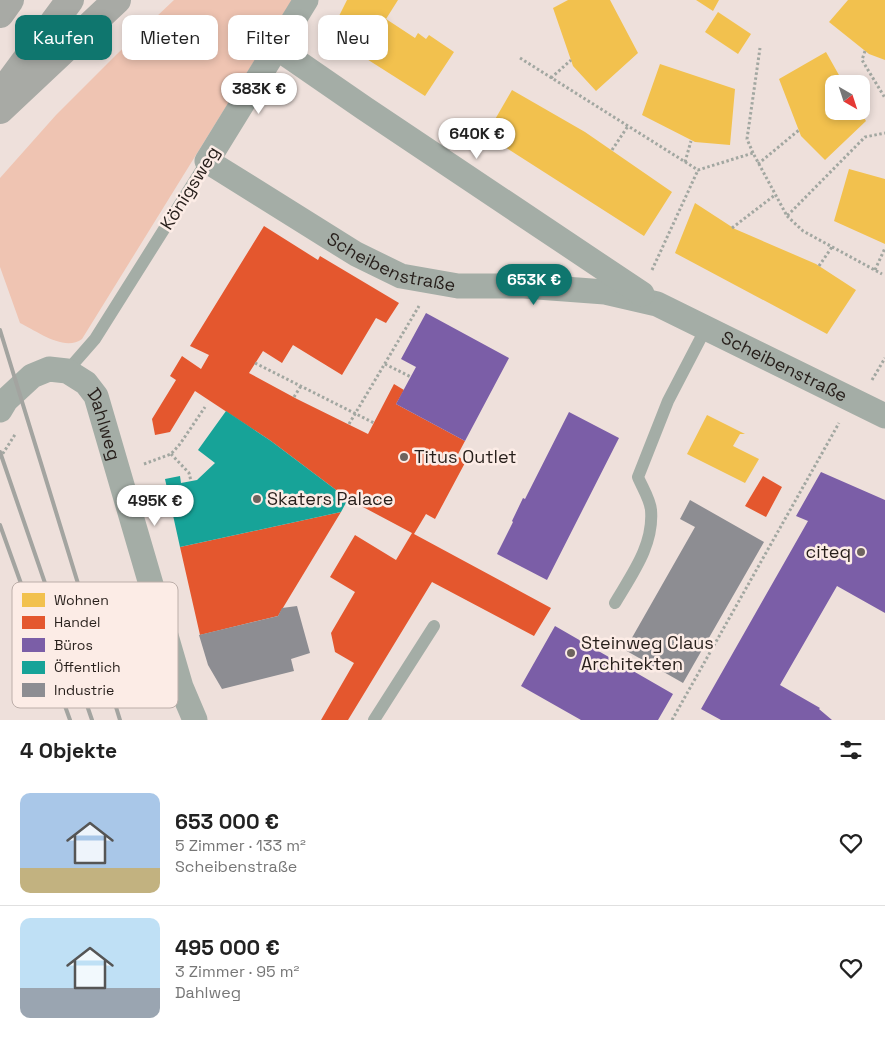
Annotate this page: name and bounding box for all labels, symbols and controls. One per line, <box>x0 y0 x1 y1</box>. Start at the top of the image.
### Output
chip: Kaufen <box>15 15 112 60</box>
chip: Mieten <box>122 15 218 60</box>
chip: Filter <box>228 15 308 60</box>
chip: Neu <box>318 15 388 60</box>
pin: 383K € <box>218 72 300 115</box>
north arrow <box>825 75 870 120</box>
map controls <box>825 75 870 120</box>
text: 383K € <box>232 78 286 99</box>
pin: 640K € <box>436 118 518 160</box>
text: 640K € <box>449 123 505 144</box>
street label: Königsweg <box>155 142 224 234</box>
street label: Scheibenstraße <box>323 227 457 296</box>
pin: 653K € <box>493 264 575 306</box>
text: 653K € <box>507 269 561 290</box>
street label: Scheibenstraße <box>718 325 851 407</box>
street label: Dahlweg <box>83 383 126 463</box>
place label: Titus Outlet <box>414 445 517 468</box>
marker: Titus Outlet <box>398 451 410 463</box>
pin: 495K € <box>114 484 196 527</box>
place label: Skaters Palace <box>267 487 394 510</box>
text: 495K € <box>128 490 182 511</box>
marker: Skaters Palace <box>251 493 263 505</box>
place label: citeq <box>806 540 851 563</box>
marker: citeq <box>855 546 867 558</box>
legend <box>12 582 178 708</box>
text: Wohnen <box>54 591 109 609</box>
text: Handel <box>54 613 101 631</box>
place label: Steinweg Claus Architekten <box>581 631 714 675</box>
text: Büros <box>54 636 93 654</box>
marker: Steinweg Claus Architekten <box>565 647 577 659</box>
text: Öffentlich <box>54 658 121 676</box>
text: Industrie <box>54 681 114 699</box>
icon: filters <box>837 736 865 764</box>
text: 4 Objekte <box>20 737 117 764</box>
text: 653 000 € <box>175 808 279 835</box>
icon: home <box>60 813 120 873</box>
icon: heart <box>837 829 865 857</box>
text: 5 Zimmer · 133 m² <box>175 835 306 856</box>
text: Scheibenstraße <box>175 856 297 877</box>
text: 495 000 € <box>175 934 280 961</box>
icon: home <box>60 938 120 998</box>
icon: heart <box>837 954 865 982</box>
text: 3 Zimmer · 95 m² <box>175 961 299 982</box>
text: Dahlweg <box>175 982 241 1003</box>

